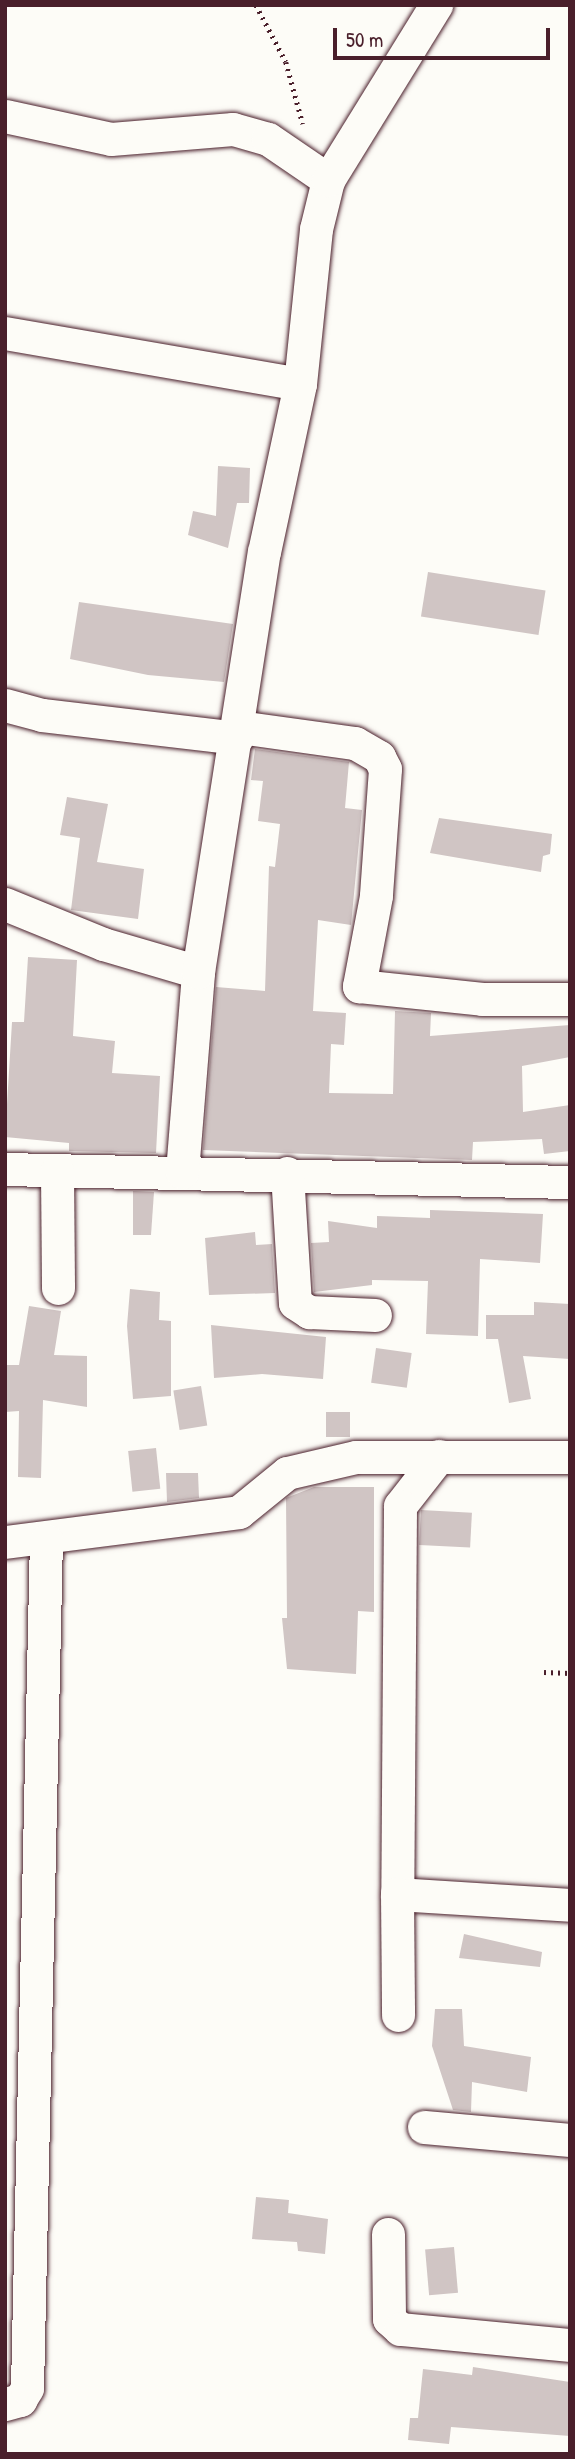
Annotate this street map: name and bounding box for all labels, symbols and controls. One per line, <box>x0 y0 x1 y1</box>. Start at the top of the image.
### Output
scale bar <box>337 14 554 58</box>
text: 50 m <box>346 25 383 54</box>

